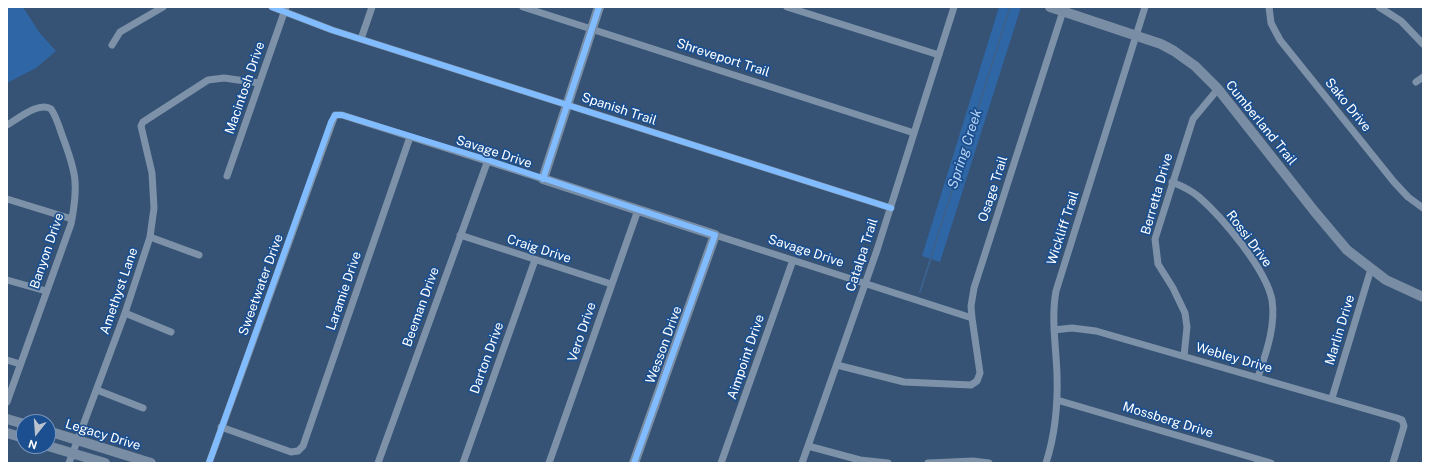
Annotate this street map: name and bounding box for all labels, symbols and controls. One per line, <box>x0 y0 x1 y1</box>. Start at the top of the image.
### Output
street label: Shreveport Trail <box>674 36 772 80</box>
street label: Macintosh Drive <box>222 40 268 136</box>
street label: Sako Drive <box>1322 75 1374 135</box>
street label: Cumberland Trail <box>1222 78 1300 168</box>
street label: Spanish Trail <box>579 90 659 128</box>
water label: Spring Creek <box>944 107 986 191</box>
street label: Savage Drive <box>454 132 534 172</box>
street label: Berretta Drive <box>1138 151 1176 237</box>
street label: Osage Trail <box>975 154 1011 224</box>
street label: Wickliff Trail <box>1044 189 1082 267</box>
street label: Rossi Drive <box>1223 208 1275 270</box>
street label: Banyon Drive <box>27 211 67 291</box>
street label: Catalpa Trail <box>843 216 881 294</box>
street label: Craig Drive <box>505 231 573 267</box>
street label: Savage Drive <box>766 231 846 271</box>
street label: Sweetwater Drive <box>235 232 287 338</box>
street label: Amethyst Lane <box>97 246 141 336</box>
street label: Laramie Drive <box>323 249 365 333</box>
street label: Beeman Drive <box>399 265 443 349</box>
street label: Marlin Drive <box>1322 293 1358 367</box>
street label: Vero Drive <box>565 300 599 364</box>
street label: Wesson Drive <box>643 304 685 386</box>
street label: Aimpoint Drive <box>724 313 768 401</box>
street label: Darton Drive <box>467 320 507 396</box>
street label: Webley Drive <box>1194 340 1274 376</box>
street label: Mossberg Drive <box>1121 399 1215 441</box>
north arrow <box>16 414 56 454</box>
street label: Legacy Drive <box>63 416 143 454</box>
text: N <box>27 438 39 452</box>

